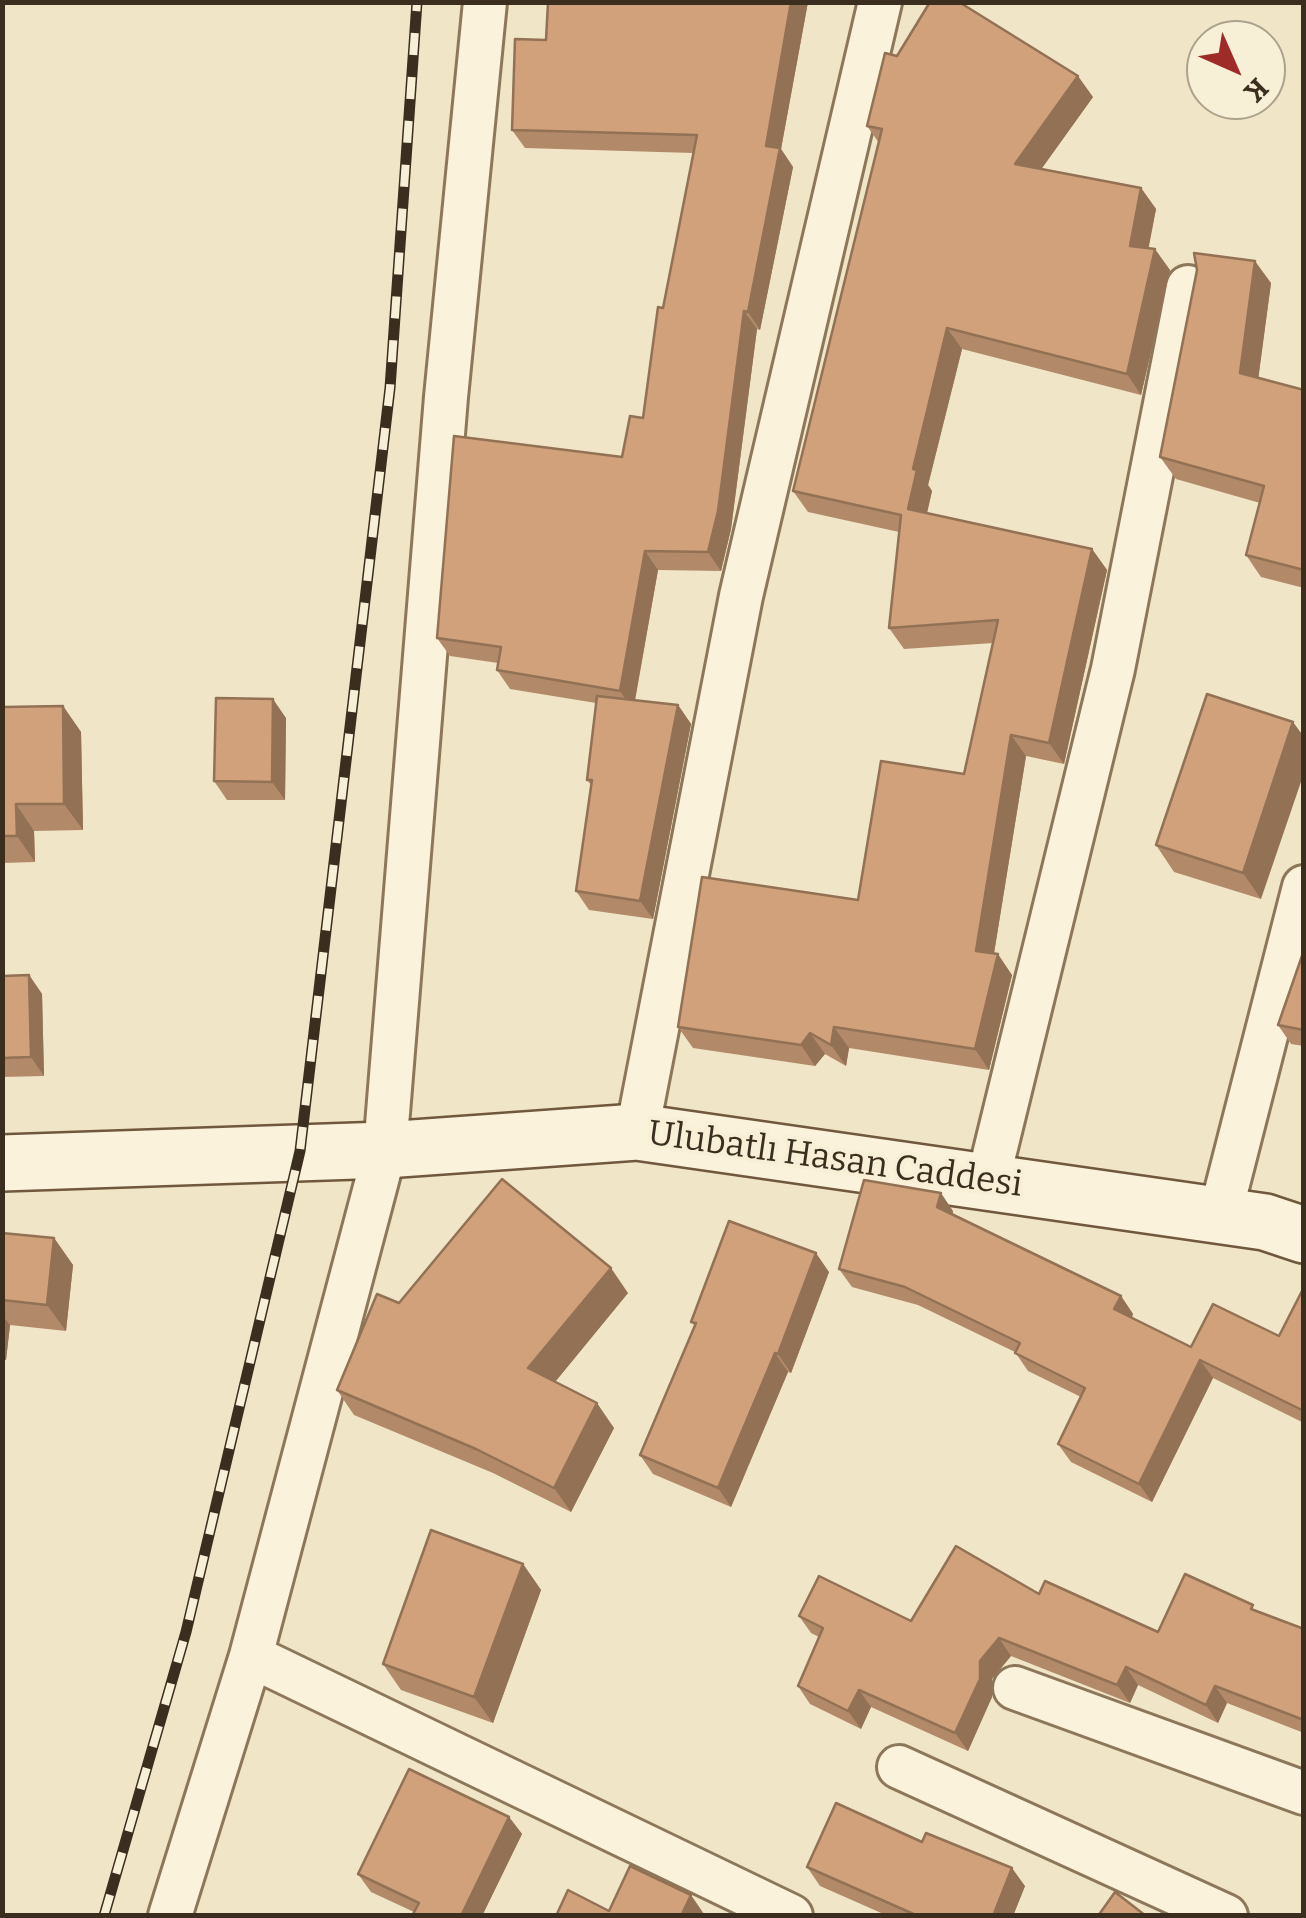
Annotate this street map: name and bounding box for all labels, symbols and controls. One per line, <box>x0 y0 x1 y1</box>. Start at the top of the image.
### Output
north arrow <box>1186 20 1286 120</box>
text: K <box>1237 71 1275 109</box>
street label: Ulubatlı Hasan Caddesi <box>645 1113 1025 1207</box>

